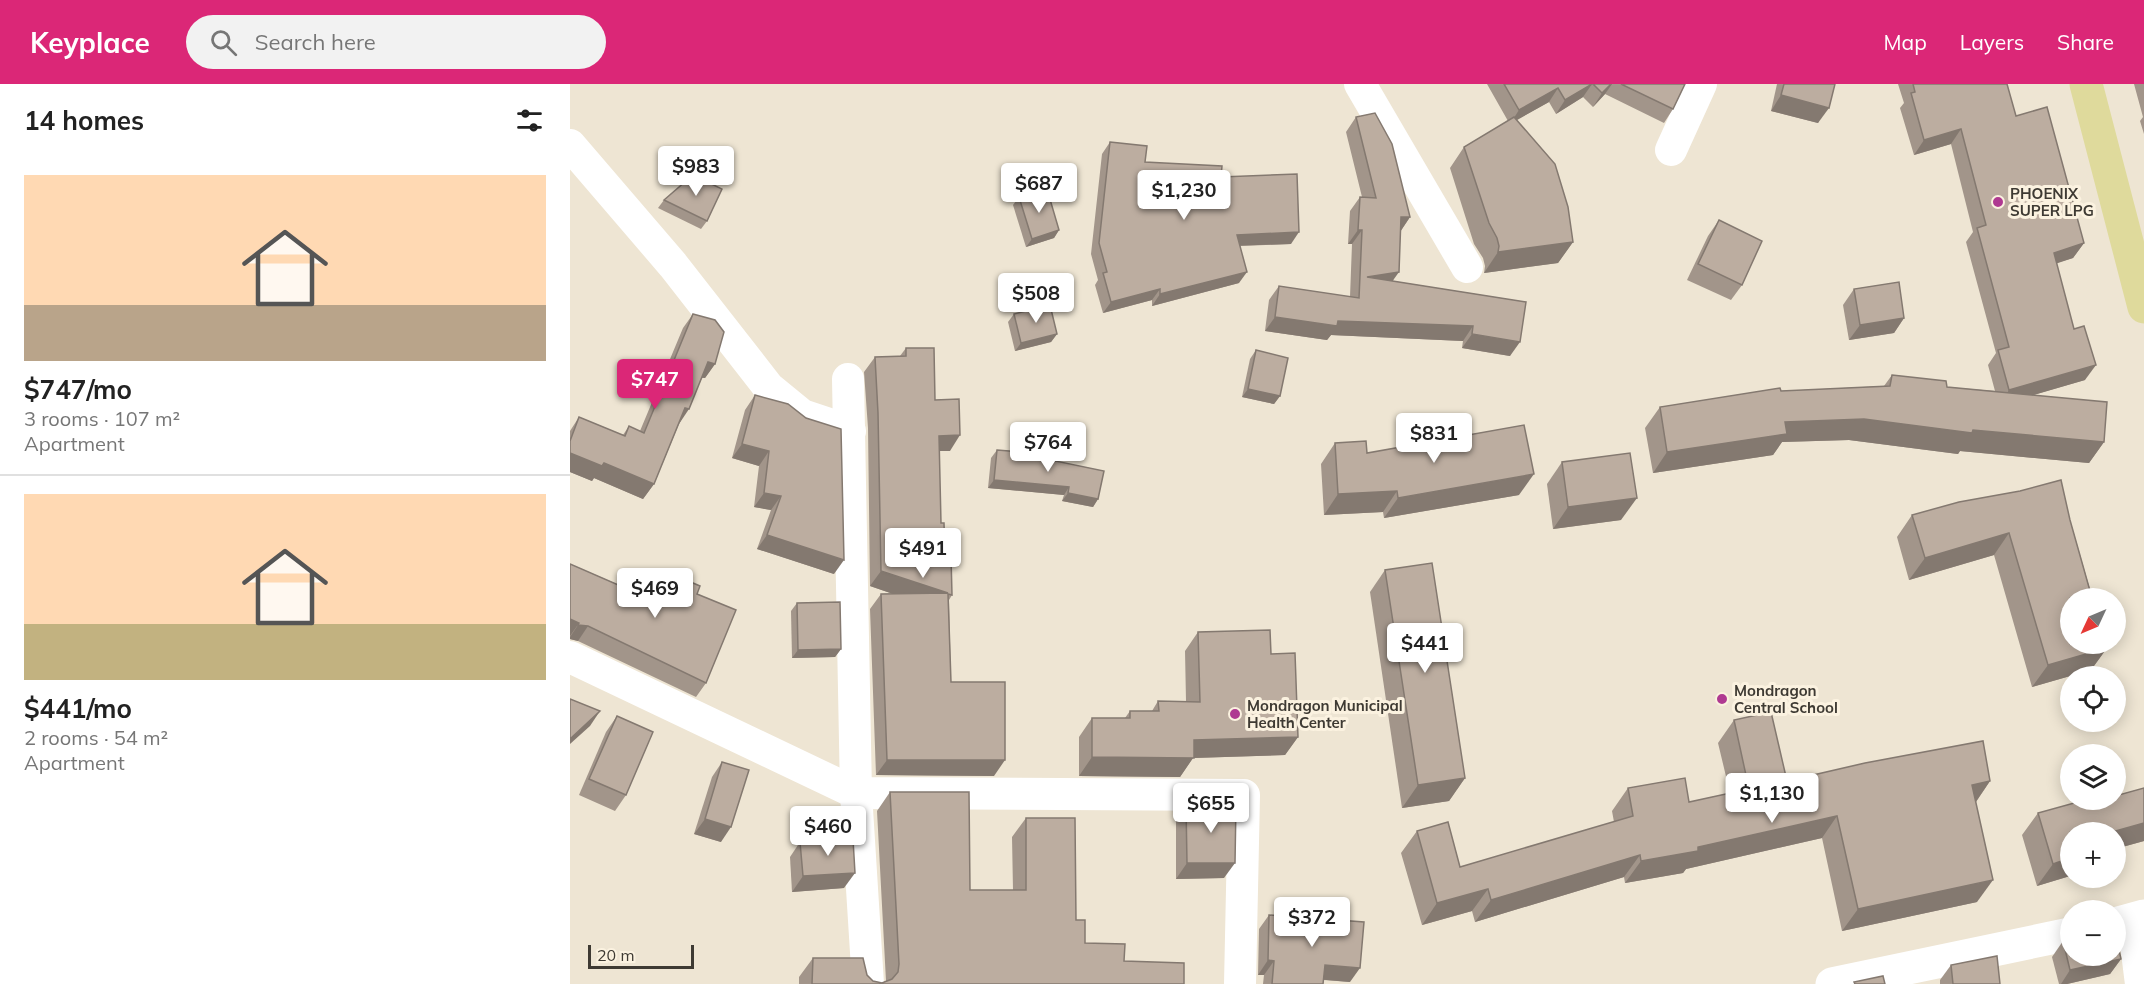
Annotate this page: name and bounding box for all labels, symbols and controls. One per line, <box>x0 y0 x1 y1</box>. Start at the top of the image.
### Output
search box <box>186 15 606 69</box>
text: Keyplace <box>30 25 150 60</box>
icon: search <box>207 26 240 59</box>
text: Search here <box>255 28 376 56</box>
text: Map <box>1884 29 1927 55</box>
text: Layers <box>1960 29 2024 55</box>
text: Share <box>2057 29 2114 55</box>
text: 14 homes <box>24 104 144 137</box>
icon: filters <box>513 104 546 137</box>
pin: $983 <box>660 146 732 197</box>
text: $983 <box>672 153 720 178</box>
pin: $687 <box>1003 163 1075 214</box>
text: $687 <box>1015 170 1063 195</box>
pin: $1,230 <box>1135 170 1233 221</box>
text: $1,230 <box>1152 177 1216 202</box>
place label: PHOENIX SUPER LPG <box>2010 184 2094 220</box>
marker: PHOENIX SUPER LPG <box>1991 195 2005 209</box>
icon: home <box>231 214 339 322</box>
pin: $508 <box>1000 273 1072 324</box>
text: $508 <box>1012 280 1060 305</box>
pin: $747 <box>619 359 691 410</box>
text: $747 <box>631 366 679 391</box>
text: $747/mo <box>24 373 132 406</box>
text: 3 rooms · 107 m² <box>24 406 180 431</box>
pin: $831 <box>1398 413 1470 464</box>
text: $831 <box>1410 420 1458 445</box>
pin: $764 <box>1012 422 1084 473</box>
text: $764 <box>1024 429 1072 454</box>
text: Apartment <box>24 431 125 456</box>
pin: $491 <box>887 528 959 579</box>
icon: home <box>231 533 339 641</box>
text: $491 <box>899 535 947 560</box>
pin: $469 <box>619 568 691 619</box>
text: $469 <box>631 575 679 600</box>
north arrow <box>2060 588 2126 654</box>
map controls <box>2060 588 2126 966</box>
pin: $441 <box>1389 623 1461 674</box>
text: $441 <box>1401 630 1449 655</box>
button: locate <box>2060 666 2126 732</box>
place label: Mondragon Central School <box>1734 681 1838 717</box>
text: $441/mo <box>24 692 132 725</box>
marker: Mondragon Central School <box>1715 692 1729 706</box>
place label: Mondragon Municipal Health Center <box>1247 696 1403 732</box>
marker: Mondragon Municipal Health Center <box>1228 707 1242 721</box>
text: 2 rooms · 54 m² <box>24 725 168 750</box>
button: layers <box>2060 744 2126 810</box>
text: Apartment <box>24 750 125 775</box>
pin: $1,130 <box>1723 773 1821 824</box>
text: $1,130 <box>1740 780 1804 805</box>
pin: $655 <box>1175 783 1247 834</box>
text: $655 <box>1187 790 1235 815</box>
pin: $460 <box>792 806 864 857</box>
text: $460 <box>804 813 852 838</box>
button: + <box>2060 822 2126 888</box>
pin: $372 <box>1276 897 1348 948</box>
button: − <box>2060 900 2126 966</box>
text: $372 <box>1288 904 1336 929</box>
scale bar <box>588 942 694 970</box>
text: 20 m <box>597 945 634 965</box>

